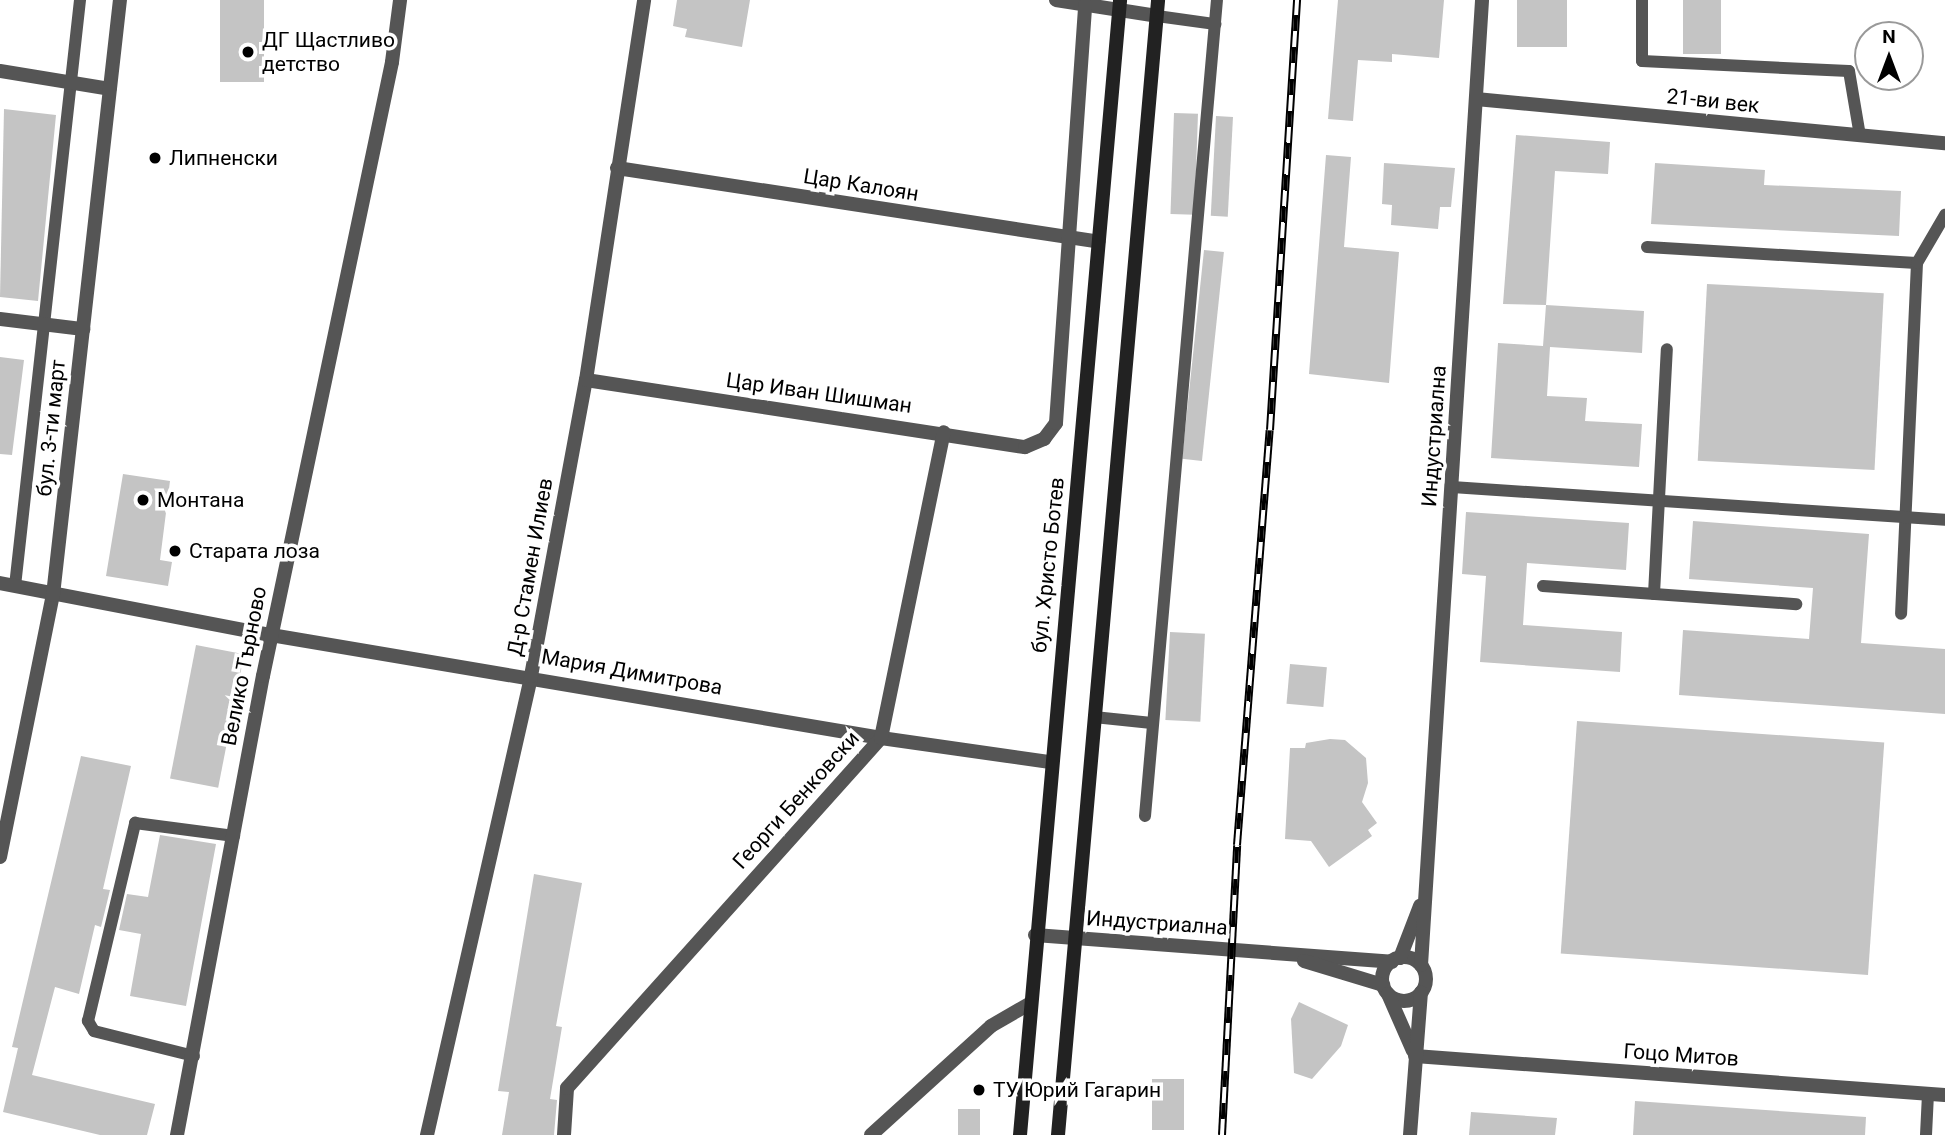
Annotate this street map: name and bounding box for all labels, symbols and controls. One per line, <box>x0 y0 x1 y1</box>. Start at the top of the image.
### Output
north arrow <box>1854 21 1924 91</box>
text: N <box>1882 25 1896 48</box>
place label: ДГ Щастливо детство <box>262 27 395 77</box>
marker: ДГ Щастливо детство <box>240 44 256 60</box>
street label: 21-ви век <box>1665 84 1761 118</box>
place label: Липненски <box>169 145 278 171</box>
marker: Липненски <box>147 150 163 166</box>
street label: Цар Калоян <box>802 163 920 207</box>
street label: бул. 3-ти март <box>31 358 71 498</box>
street label: Индустриална <box>1416 364 1452 508</box>
street label: Цар Иван Шишман <box>724 367 914 419</box>
street label: Д-р Стамен Илиев <box>502 476 558 658</box>
street label: бул. Христо Ботев <box>1026 476 1070 654</box>
place label: Монтана <box>157 487 244 513</box>
marker: Монтана <box>135 492 151 508</box>
place label: Старата лоза <box>189 538 320 564</box>
marker: Старата лоза <box>167 543 183 559</box>
street label: Велико Търново <box>216 584 272 748</box>
street label: Мария Димитрова <box>540 644 724 700</box>
street label: Георги Бенковски <box>727 726 865 874</box>
street label: Индустриална <box>1085 905 1229 941</box>
street label: Гоцо Митов <box>1623 1038 1739 1072</box>
place label: ТУ Юрий Гагарин <box>993 1077 1161 1103</box>
marker: ТУ Юрий Гагарин <box>971 1082 987 1098</box>

